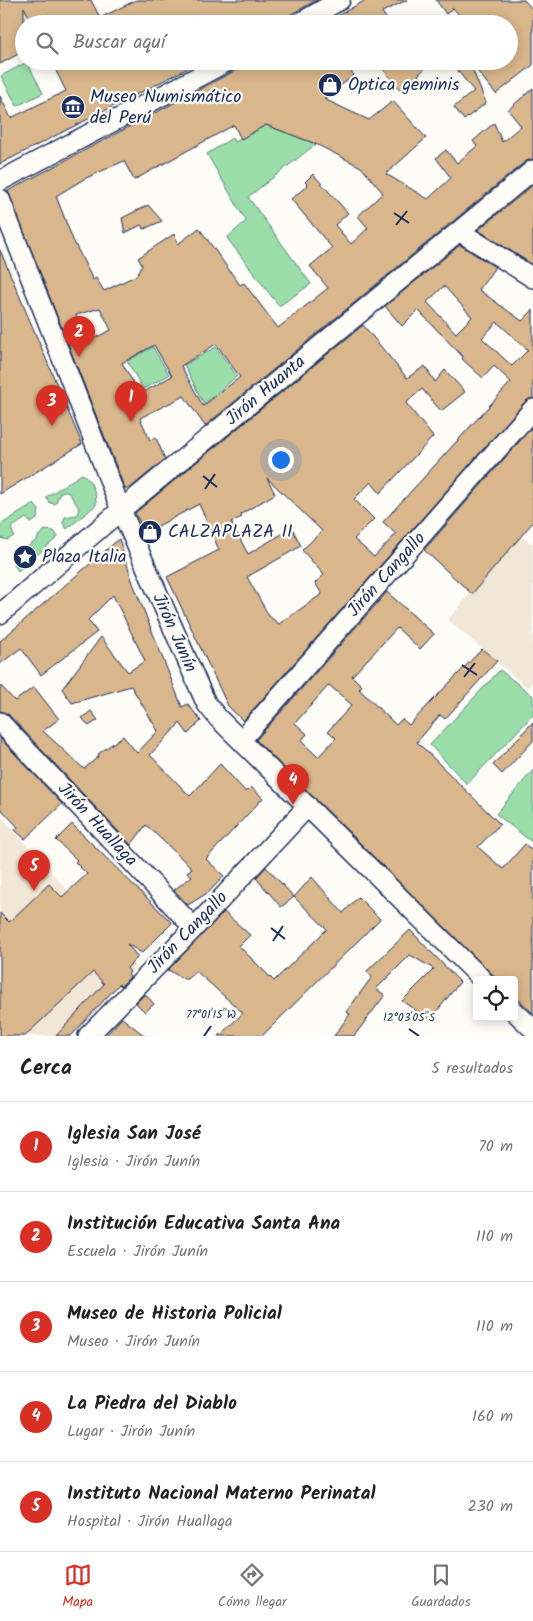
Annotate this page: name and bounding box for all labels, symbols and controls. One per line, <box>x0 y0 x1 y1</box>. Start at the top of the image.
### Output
search box <box>15 15 518 70</box>
text: Buscar aquí <box>73 28 165 58</box>
icon: search <box>33 29 61 57</box>
place label: Optica geminis <box>348 71 460 100</box>
shop icon: Optica geminis <box>317 72 343 98</box>
place label: Museo Numismático del Perú <box>90 83 241 133</box>
museum icon: Museo Numismático del Perú <box>60 94 86 120</box>
pin: 2 <box>63 316 95 357</box>
street label: Jirón Huanta <box>219 348 313 434</box>
pin: 1 <box>115 381 147 422</box>
pin: 3 <box>36 385 68 426</box>
your location <box>268 447 294 473</box>
place label: CALZAPLAZA II <box>168 518 293 547</box>
shop icon: CALZAPLAZA II <box>137 519 163 545</box>
street label: Jirón Cangallo <box>341 526 433 624</box>
place label: Plaza Italia <box>42 543 126 572</box>
place icon: Plaza Italia <box>12 544 38 570</box>
street label: Jirón Junín <box>144 589 204 677</box>
pin: 4 <box>277 764 309 805</box>
street label: Jirón Huallaga <box>50 776 144 874</box>
pin: 5 <box>18 850 50 891</box>
street label: Jirón Cangallo <box>141 885 235 981</box>
map controls <box>473 976 518 1021</box>
button: locate <box>473 976 518 1021</box>
text: 77°01'15"W <box>186 1005 236 1024</box>
text: 12°03'05"S <box>383 1008 436 1027</box>
text: Cerca <box>20 1052 72 1085</box>
text: 5 resultados <box>431 1056 513 1081</box>
text: Iglesia San José <box>67 1119 201 1149</box>
text: 1 <box>34 1134 38 1159</box>
text: 70 m <box>478 1134 513 1159</box>
text: Iglesia · Jirón Junín <box>67 1149 200 1174</box>
text: Institución Educativa Santa Ana <box>67 1209 340 1239</box>
text: 2 <box>31 1224 41 1249</box>
text: 110 m <box>476 1224 513 1249</box>
text: Escuela · Jirón Junín <box>67 1239 208 1264</box>
text: Museo de Historia Policial <box>67 1299 282 1329</box>
text: 3 <box>32 1314 40 1339</box>
text: 110 m <box>476 1314 513 1339</box>
text: Museo · Jirón Junín <box>67 1329 200 1354</box>
text: La Piedra del Diablo <box>67 1389 237 1419</box>
text: 4 <box>32 1404 40 1429</box>
text: 160 m <box>472 1404 513 1429</box>
text: Lugar · Jirón Junín <box>67 1419 195 1444</box>
text: Instituto Nacional Materno Perinatal <box>67 1479 376 1509</box>
text: 5 <box>32 1494 40 1519</box>
text: 230 m <box>467 1494 513 1519</box>
text: Hospital · Jirón Huallaga <box>67 1509 233 1534</box>
tab: Mapa <box>62 1561 93 1613</box>
tab: Cómo llegar <box>218 1561 287 1613</box>
tab: Guardados <box>411 1561 471 1613</box>

